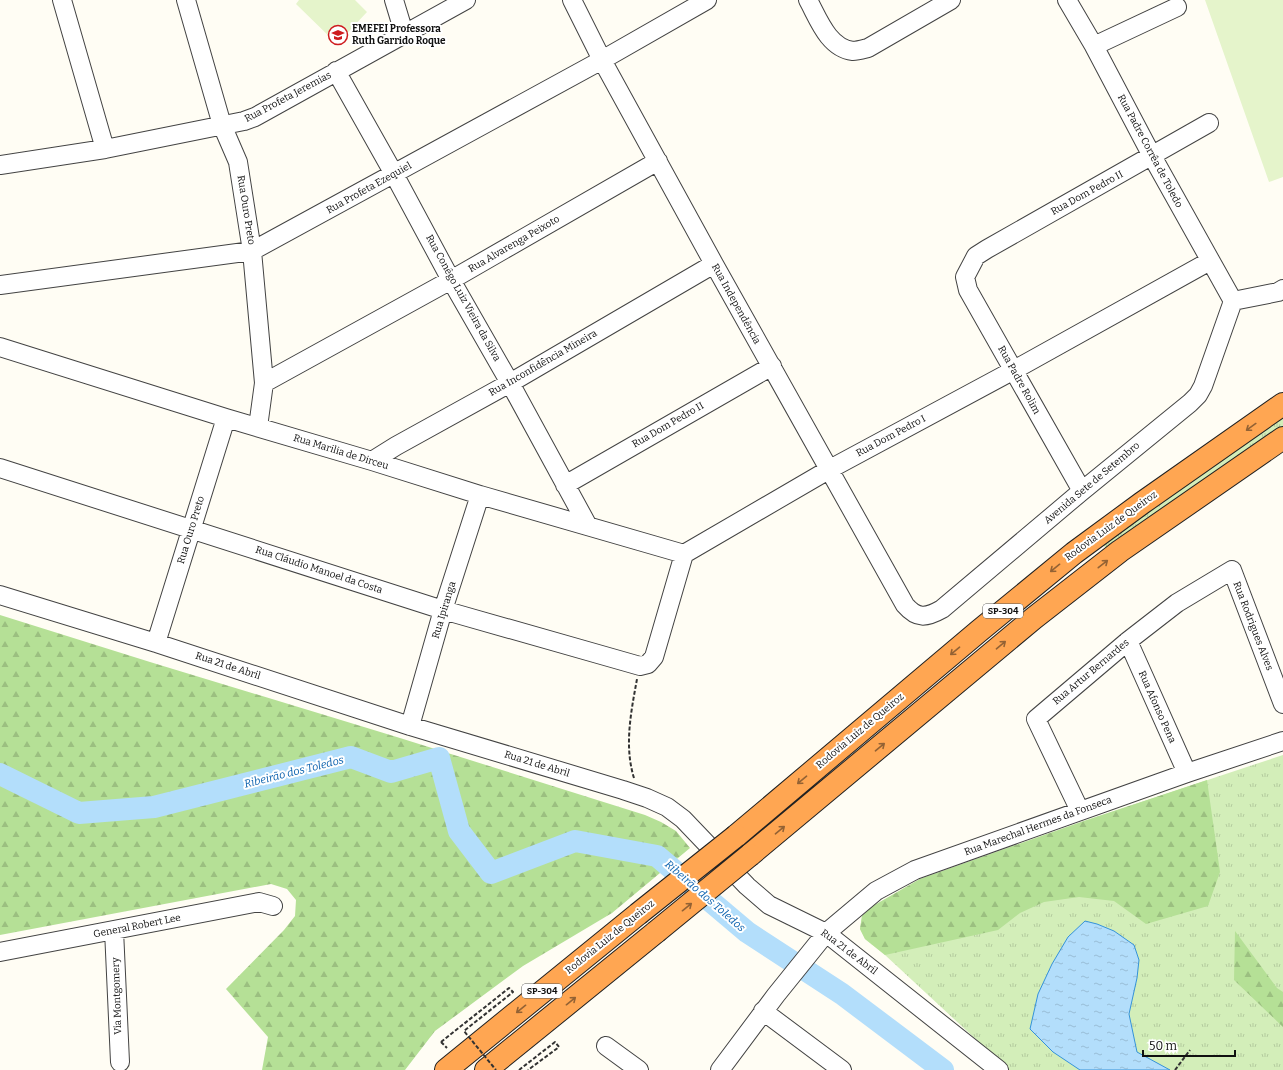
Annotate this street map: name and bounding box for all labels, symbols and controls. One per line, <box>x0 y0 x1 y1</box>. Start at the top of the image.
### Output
place label: EMEFEI Professora Ruth Garrido Roque <box>352 23 446 47</box>
school or university icon: EMEFEI Professora Ruth Garrido Roque <box>327 24 349 46</box>
street label: Rua Profeta Jeremias <box>243 69 334 125</box>
street label: Rua Padre Corrêa de Toledo <box>1115 92 1186 210</box>
street label: Rua Profeta Ezequiel <box>324 160 414 216</box>
street label: Rua Dom Pedro II <box>1049 168 1126 218</box>
street label: Rua Ouro Preto <box>235 174 257 246</box>
street label: Rua Alvarenga Peixoto <box>466 213 562 275</box>
street label: Rua Conêgo Luiz Vieira da Silva <box>423 232 504 364</box>
street label: Rua Independência <box>709 261 764 347</box>
street label: Rua Inconfidência Mineira <box>486 326 600 399</box>
street label: Rua Padre Rolim <box>995 344 1043 417</box>
street label: Rua Dom Pedro II <box>630 399 706 450</box>
street label: Rua Dom Pedro I <box>854 412 928 459</box>
one-way arrow <box>1246 423 1257 431</box>
street label: Rua Marilia de Dirceu <box>292 432 390 472</box>
street label: Avenida Sete de Setembro <box>1042 439 1142 526</box>
street label: Rodovia Luiz de Queiroz <box>1063 489 1159 563</box>
street label: Rua Ouro Preto <box>175 494 207 565</box>
street label: Rua Cláudio Manoel da Costa <box>254 544 385 596</box>
one-way arrow <box>1097 560 1108 568</box>
one-way arrow <box>1050 564 1060 573</box>
street label: Rua Ipiranga <box>430 579 459 640</box>
street label: Rua Rodrigues Alves <box>1230 580 1276 672</box>
road number: SP-304 <box>983 604 1023 618</box>
street label: Rua Artur Bernardes <box>1050 636 1132 707</box>
one-way arrow <box>996 641 1007 650</box>
one-way arrow <box>949 647 960 656</box>
street label: Rua 21 de Abril <box>194 650 262 682</box>
street label: Rua Afonso Pena <box>1136 669 1179 746</box>
street label: Rodovia Luiz de Queiroz <box>814 691 906 771</box>
one-way arrow <box>875 742 885 751</box>
street label: Rua 21 de Abril <box>503 748 571 780</box>
water label: Ribeirão dos Toledos <box>243 753 345 791</box>
one-way arrow <box>796 776 807 785</box>
street label: Rua Marechal Hermes da Fonseca <box>963 794 1114 858</box>
one-way arrow <box>775 825 786 834</box>
water label: Ribeirão dos Toledos <box>662 858 748 934</box>
street label: Rodovia Luiz de Queiroz <box>563 897 657 977</box>
one-way arrow <box>681 903 692 911</box>
street label: General Robert Lee <box>92 912 182 940</box>
street label: Rua 21 de Abril <box>818 927 880 977</box>
street label: Via Montgomery <box>110 957 124 1035</box>
road number: SP-304 <box>522 984 562 998</box>
one-way arrow <box>565 997 576 1006</box>
one-way arrow <box>515 1004 526 1013</box>
scale bar <box>1143 1032 1235 1058</box>
text: 50 m <box>1149 1039 1178 1053</box>

